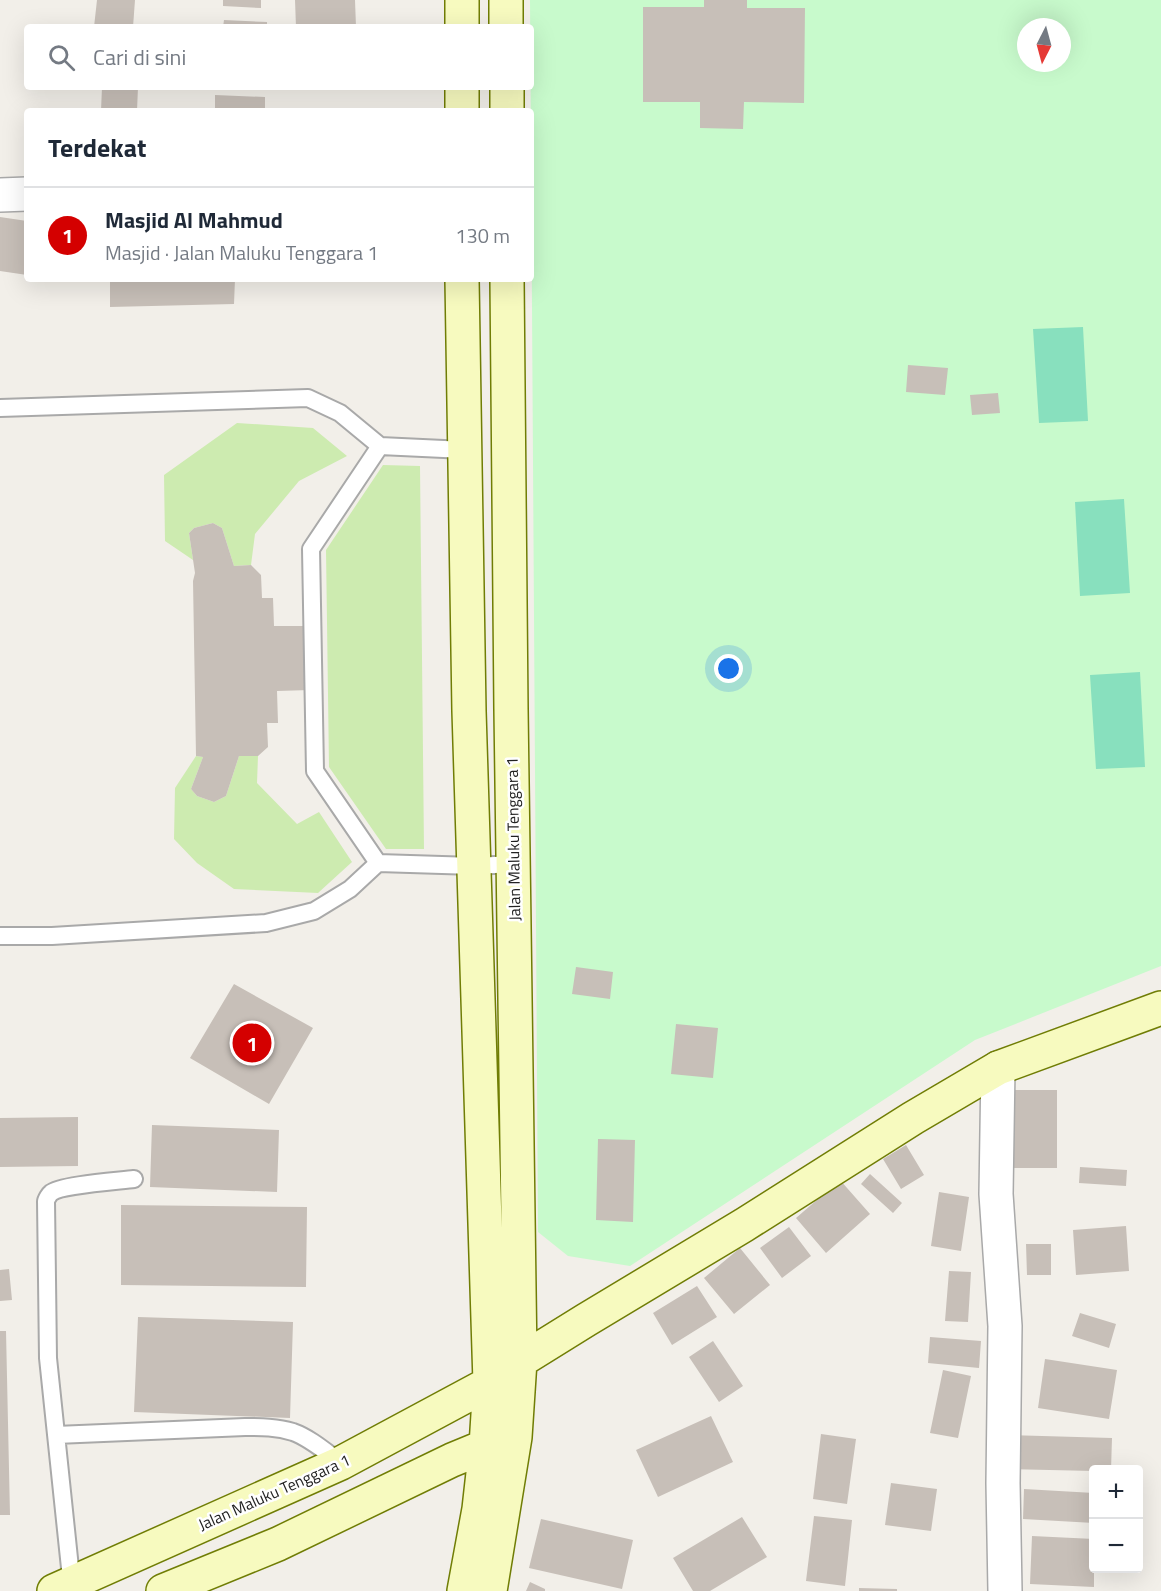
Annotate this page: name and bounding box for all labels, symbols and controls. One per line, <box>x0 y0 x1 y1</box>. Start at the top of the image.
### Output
north arrow <box>1017 18 1071 72</box>
search box <box>24 24 534 90</box>
text: Cari di sini <box>93 40 186 74</box>
icon: search <box>45 41 78 74</box>
text: Terdekat <box>48 128 147 167</box>
text: Masjid Al Mahmud <box>105 203 283 237</box>
text: 1 <box>62 220 73 251</box>
text: 130 m <box>455 220 510 251</box>
text: Masjid · Jalan Maluku Tenggara 1 <box>105 237 379 268</box>
your location <box>714 654 743 683</box>
street label: Jalan Maluku Tenggara 1 <box>500 757 526 921</box>
pin: 1 <box>232 1020 272 1066</box>
street label: Jalan Maluku Tenggara 1 <box>194 1448 354 1536</box>
map controls <box>1089 1465 1143 1573</box>
button: + <box>1089 1465 1143 1519</box>
button: − <box>1089 1519 1143 1573</box>

